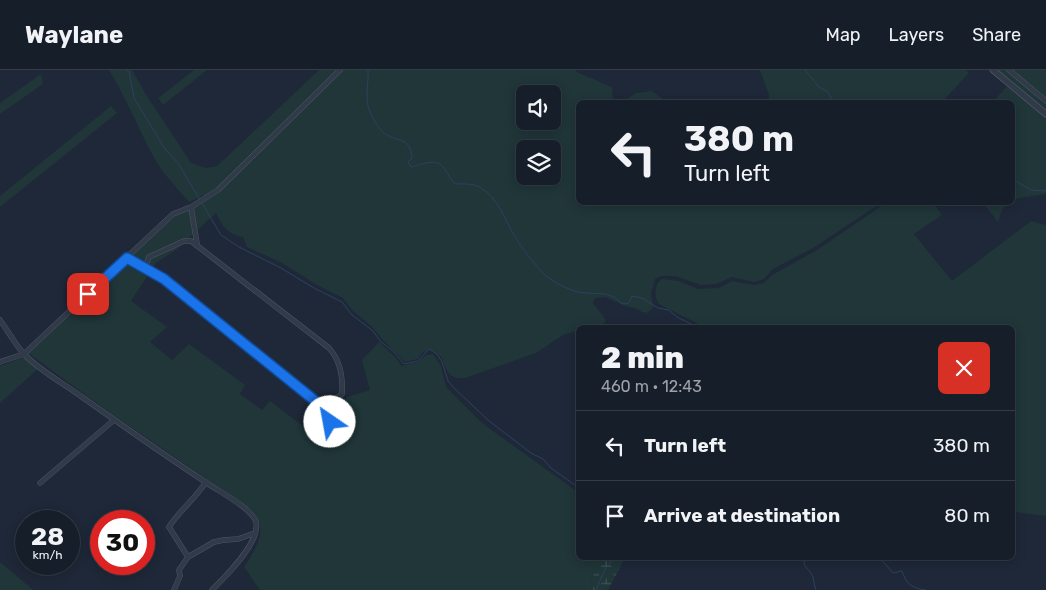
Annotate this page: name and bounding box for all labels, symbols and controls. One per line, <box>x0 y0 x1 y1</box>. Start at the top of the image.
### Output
text: Waylane <box>25 21 123 49</box>
text: Map <box>826 24 861 46</box>
text: Layers <box>889 24 944 46</box>
text: Share <box>972 24 1021 46</box>
map controls <box>516 85 561 185</box>
button: sound <box>516 85 561 130</box>
text: 380 m <box>684 118 794 160</box>
icon: left <box>601 120 666 185</box>
button: layers <box>516 140 561 185</box>
text: Turn left <box>684 160 770 187</box>
pin <box>67 273 109 315</box>
icon: arrive <box>74 280 102 308</box>
text: 2 min <box>601 340 684 376</box>
button: close <box>938 342 990 394</box>
text: 460 m · 12:43 <box>601 377 702 396</box>
position arrow <box>303 395 355 447</box>
icon: left <box>601 432 629 460</box>
text: Turn left <box>644 434 726 457</box>
text: 380 m <box>933 434 990 457</box>
icon: arrive <box>601 502 629 530</box>
text: Arrive at destination <box>644 504 840 527</box>
text: 80 m <box>944 504 990 527</box>
speed limit sign: 30 <box>90 510 155 575</box>
text: 28 <box>31 522 64 551</box>
text: km/h <box>33 548 62 562</box>

